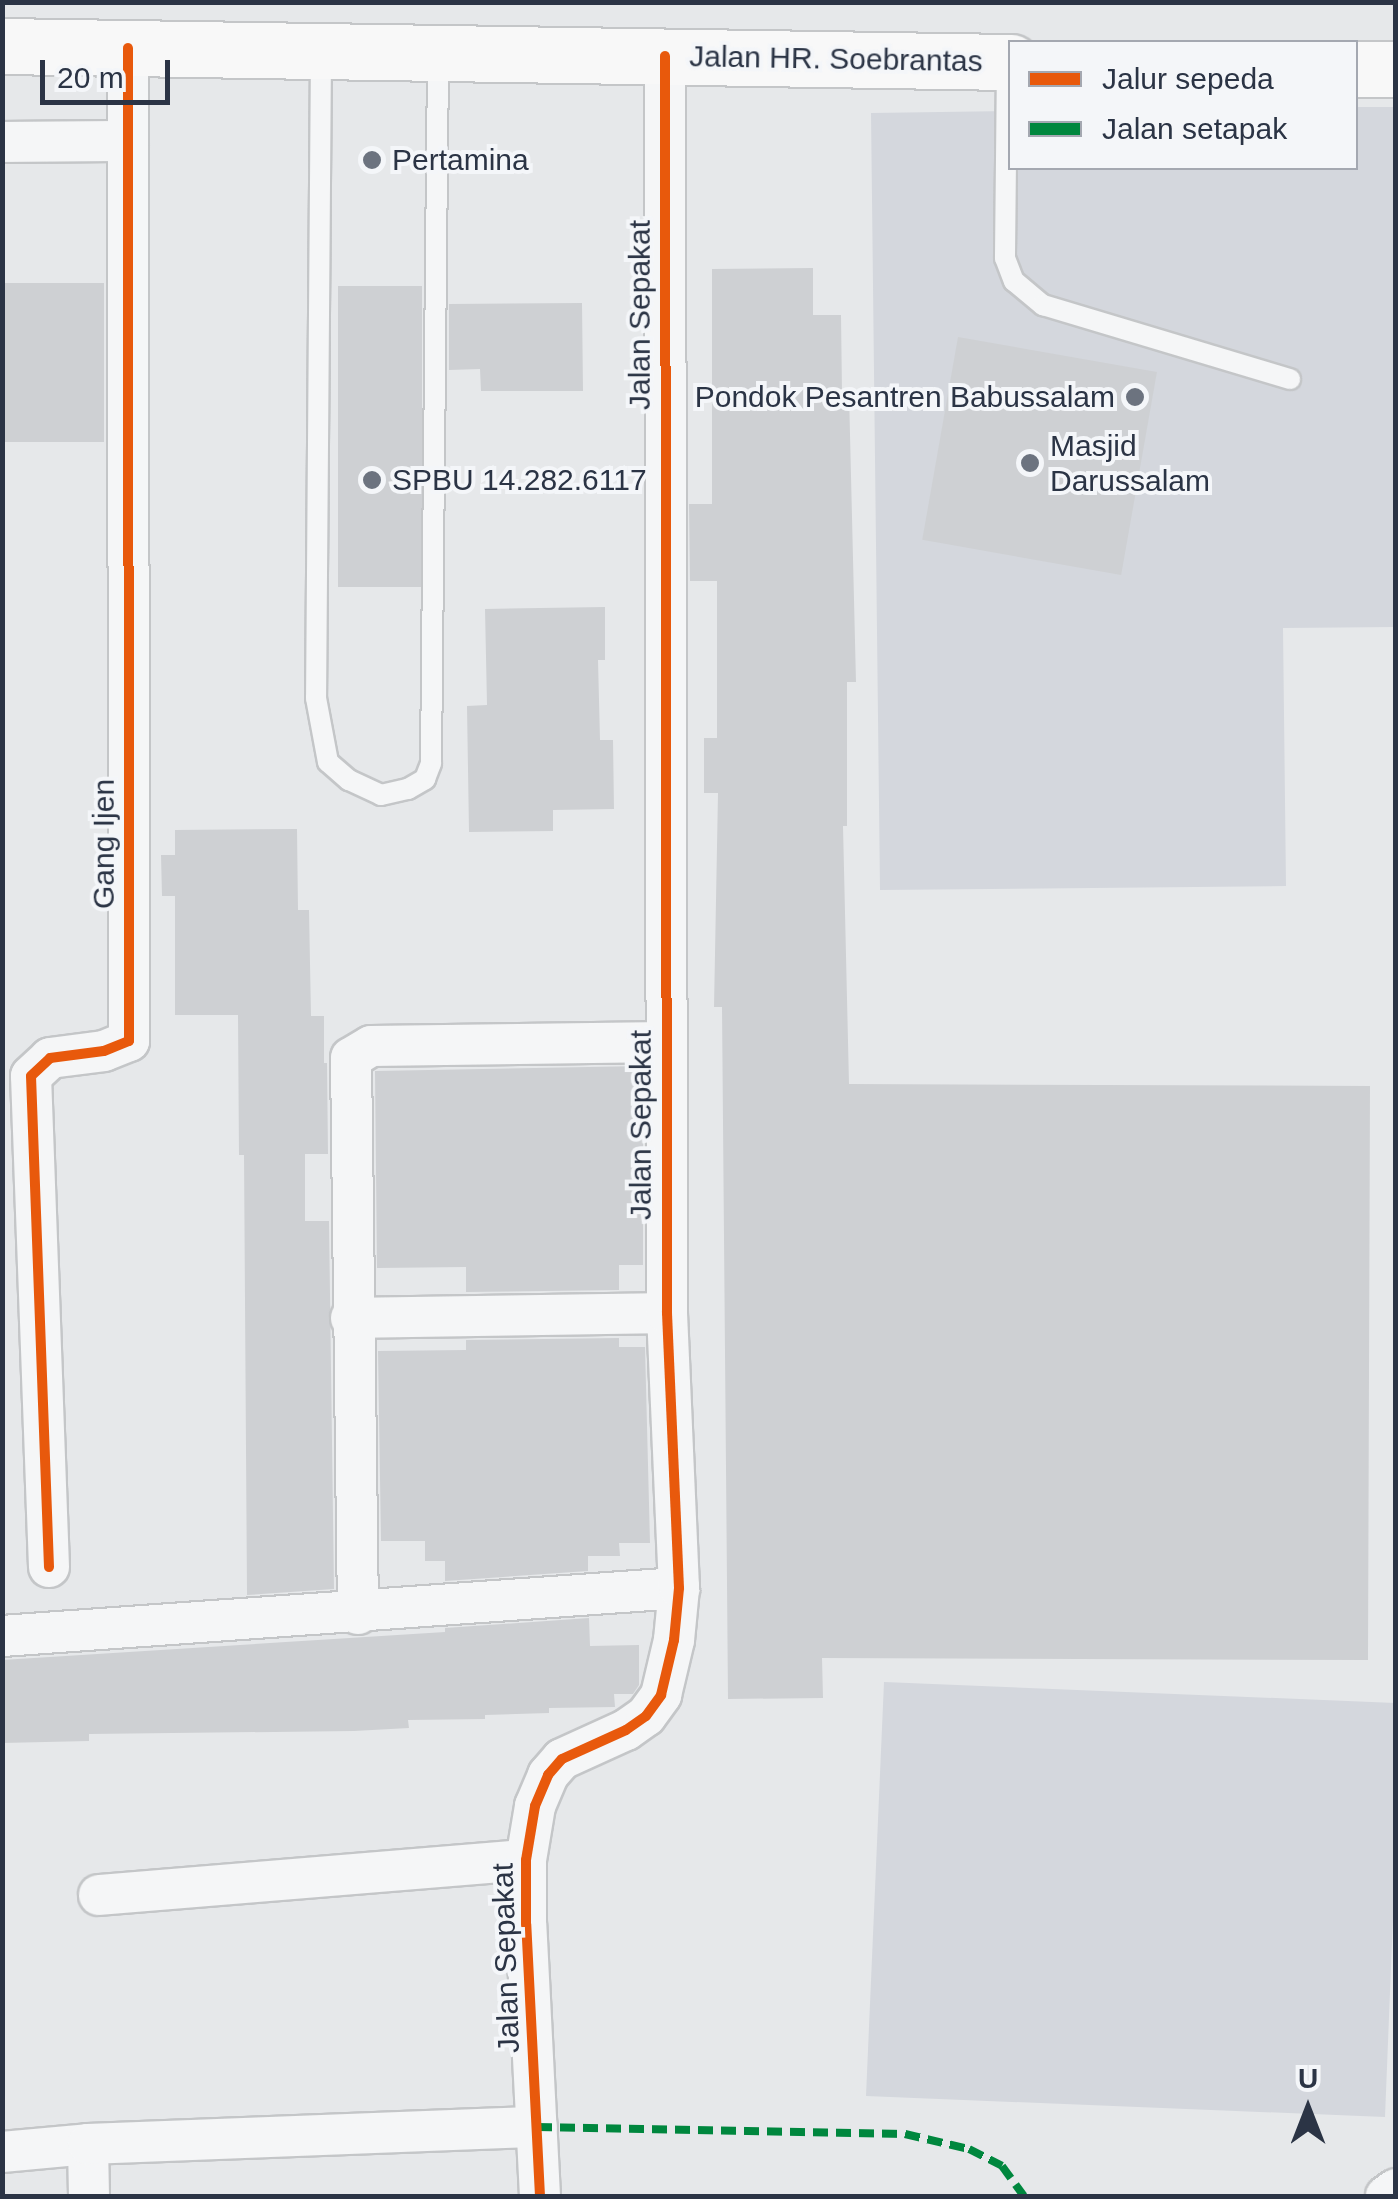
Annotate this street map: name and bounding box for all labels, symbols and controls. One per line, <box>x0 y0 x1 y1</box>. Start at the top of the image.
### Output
street label: Jalan HR. Soebrantas <box>689 38 983 80</box>
scale bar <box>45 40 175 102</box>
legend <box>1008 40 1358 170</box>
text: 20 m <box>57 61 124 94</box>
text: Jalur sepeda <box>1102 62 1274 95</box>
text: Jalan setapak <box>1102 112 1287 145</box>
place label: Pertamina <box>392 142 529 178</box>
marker: Pertamina <box>361 149 383 171</box>
street label: Jalan Sepakat <box>622 220 658 410</box>
place label: Pondok Pesantren Babussalam <box>695 379 1115 415</box>
marker: Pondok Pesantren Babussalam <box>1124 386 1146 408</box>
place label: Masjid Darussalam <box>1050 428 1210 498</box>
marker: Masjid Darussalam <box>1019 452 1041 474</box>
place label: SPBU 14.282.6117 <box>392 462 647 498</box>
marker: SPBU 14.282.6117 <box>361 469 383 491</box>
street label: Gang Ijen <box>86 779 122 909</box>
street label: Jalan Sepakat <box>623 1030 659 1220</box>
street label: Jalan Sepakat <box>485 1862 527 2054</box>
north arrow <box>1258 2059 1358 2159</box>
text: U <box>1298 2063 1318 2094</box>

